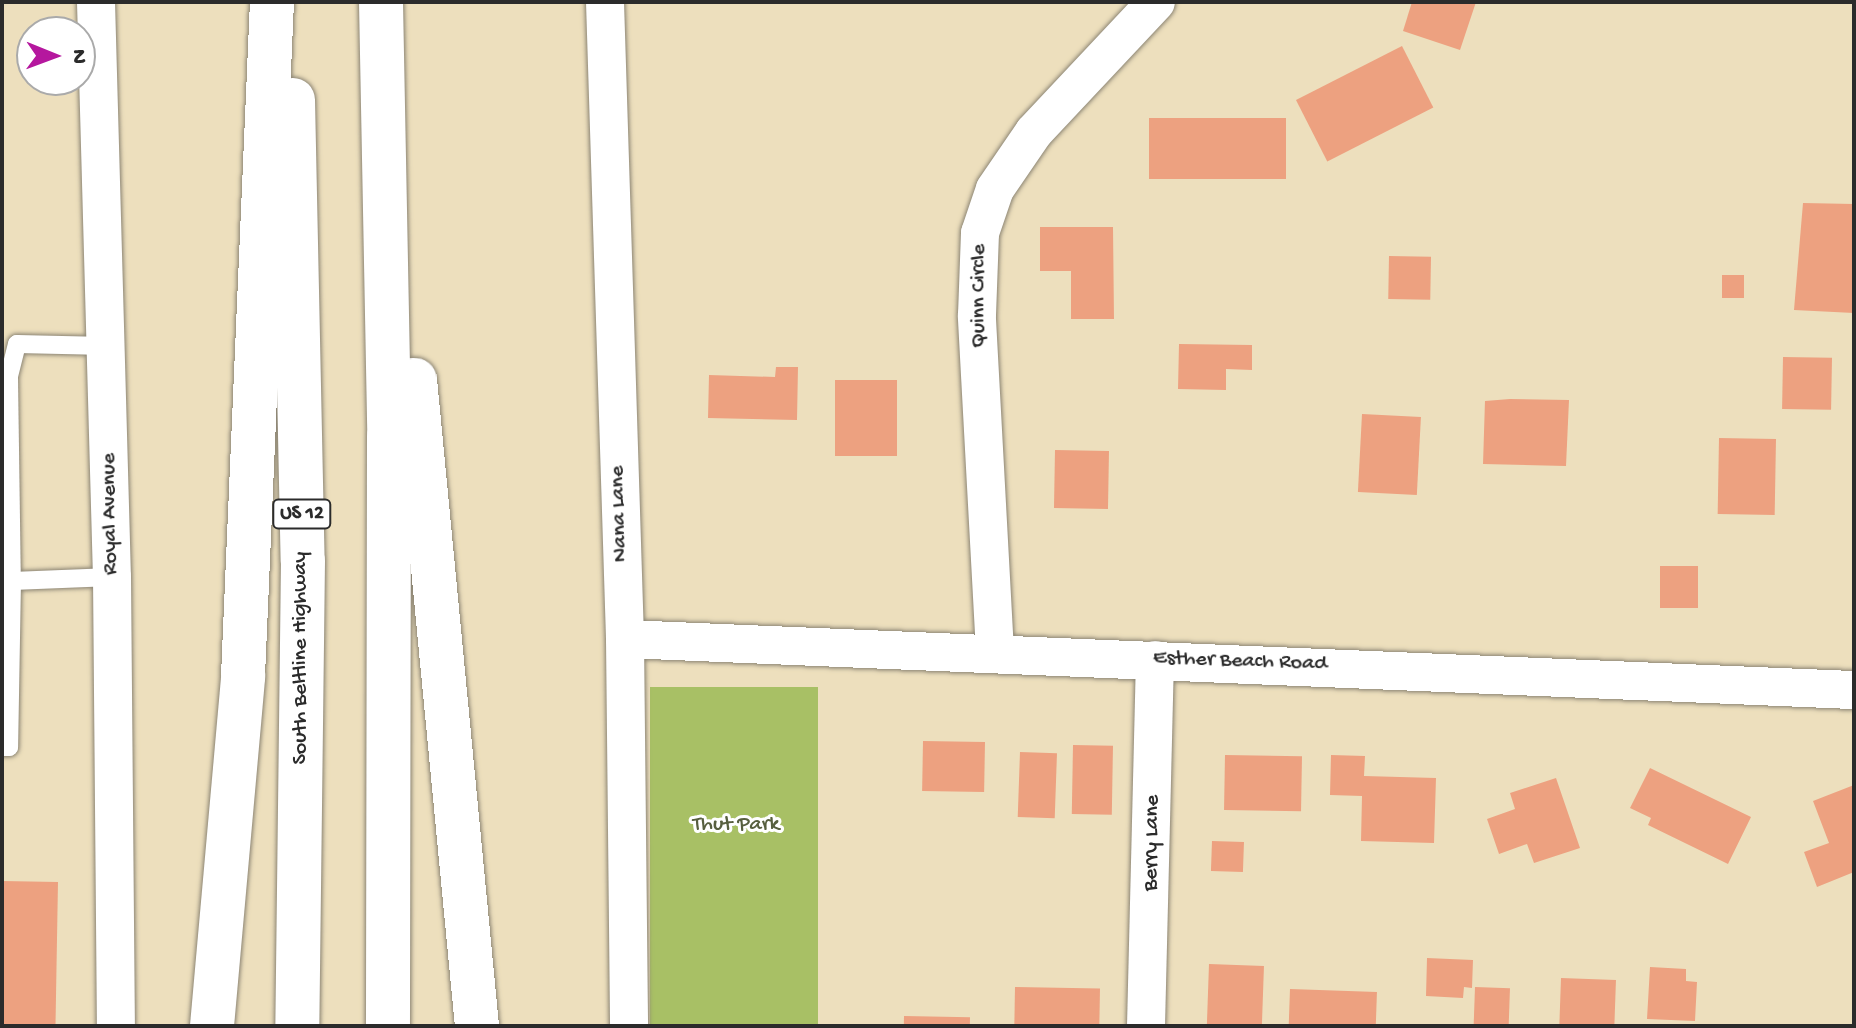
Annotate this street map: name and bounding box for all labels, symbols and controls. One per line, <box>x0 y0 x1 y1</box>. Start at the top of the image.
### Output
north arrow <box>16 16 96 96</box>
text: N <box>65 49 91 64</box>
street label: Quinn Circle <box>967 244 993 348</box>
street label: Royal Avenue <box>97 453 125 575</box>
street label: Nana Lane <box>605 465 635 563</box>
road number: US 12 <box>272 498 332 530</box>
street label: South Beltline Highway <box>289 552 315 764</box>
street label: Esther Beach Road <box>1152 646 1328 678</box>
street label: Berry Lane <box>1139 795 1167 891</box>
park label: Thut Park <box>693 813 779 839</box>

